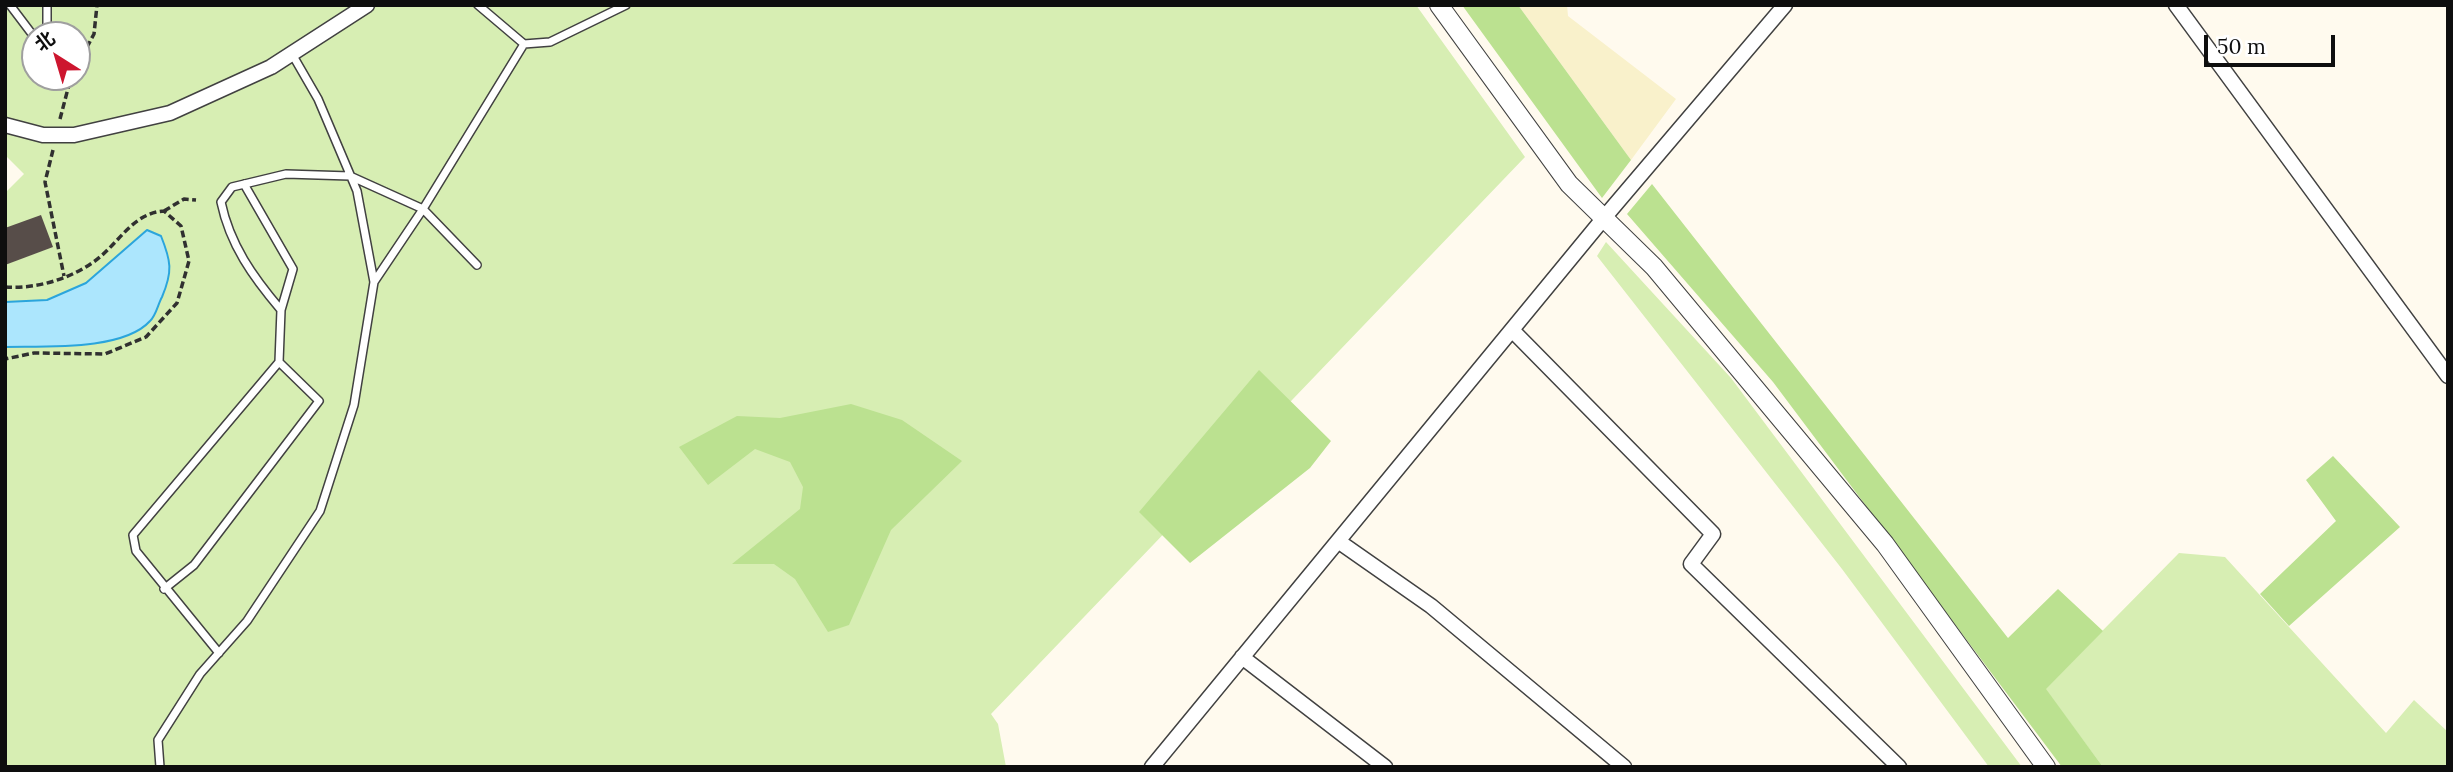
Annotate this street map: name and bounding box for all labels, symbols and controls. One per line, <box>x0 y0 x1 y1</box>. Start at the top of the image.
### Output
north arrow <box>21 21 91 91</box>
scale bar <box>2208 21 2339 65</box>
text: 北 <box>30 26 59 56</box>
text: 50 m <box>2217 33 2266 60</box>

